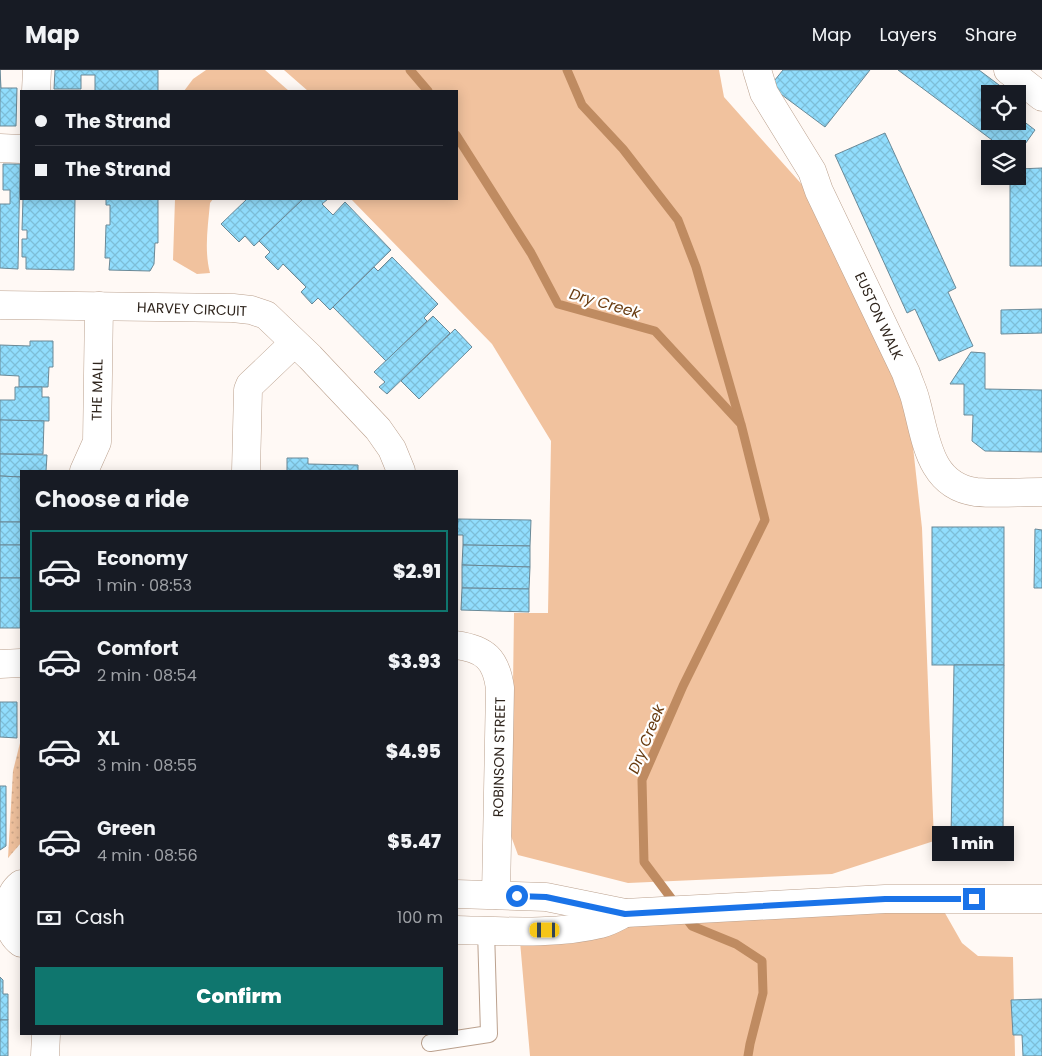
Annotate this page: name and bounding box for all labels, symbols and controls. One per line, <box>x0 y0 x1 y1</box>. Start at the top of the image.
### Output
text: Map <box>25 18 80 51</box>
text: Map <box>812 22 852 47</box>
text: Layers <box>880 22 937 47</box>
text: Share <box>965 22 1017 47</box>
map controls <box>981 85 1026 185</box>
button: locate <box>981 85 1026 130</box>
text: The Strand <box>65 108 171 135</box>
button: layers <box>981 140 1026 185</box>
text: The Strand <box>65 156 171 183</box>
street label: EUSTON WALK <box>850 269 908 364</box>
water label: Dry Creek <box>567 283 644 323</box>
street label: HARVEY CIRCUIT <box>137 297 248 321</box>
street label: THE MALL <box>86 359 108 421</box>
text: Choose a ride <box>35 484 189 515</box>
text: Economy <box>97 545 188 572</box>
icon: car <box>37 549 82 594</box>
text: $2.91 <box>393 558 441 585</box>
text: 1 min · 08:53 <box>97 574 192 597</box>
text: Comfort <box>97 635 179 662</box>
icon: car <box>37 639 82 684</box>
text: $3.93 <box>388 648 441 675</box>
text: 2 min · 08:54 <box>97 664 197 687</box>
street label: ROBINSON STREET <box>488 696 510 817</box>
water label: Dry Creek <box>623 700 670 777</box>
text: XL <box>97 725 120 752</box>
icon: car <box>37 729 82 774</box>
text: $4.95 <box>386 738 441 765</box>
text: 3 min · 08:55 <box>97 754 197 777</box>
text: Green <box>97 815 156 842</box>
icon: car <box>37 819 82 864</box>
callout: 1 min <box>933 826 1015 862</box>
text: $5.47 <box>387 828 441 855</box>
text: 1 min <box>952 832 994 855</box>
text: 4 min · 08:56 <box>97 844 198 867</box>
route start <box>506 885 528 907</box>
route end <box>963 888 985 910</box>
icon: cash <box>35 904 63 932</box>
text: Cash <box>75 904 125 931</box>
text: 100 m <box>397 906 443 929</box>
car <box>530 923 560 938</box>
button: Confirm <box>35 967 443 1025</box>

